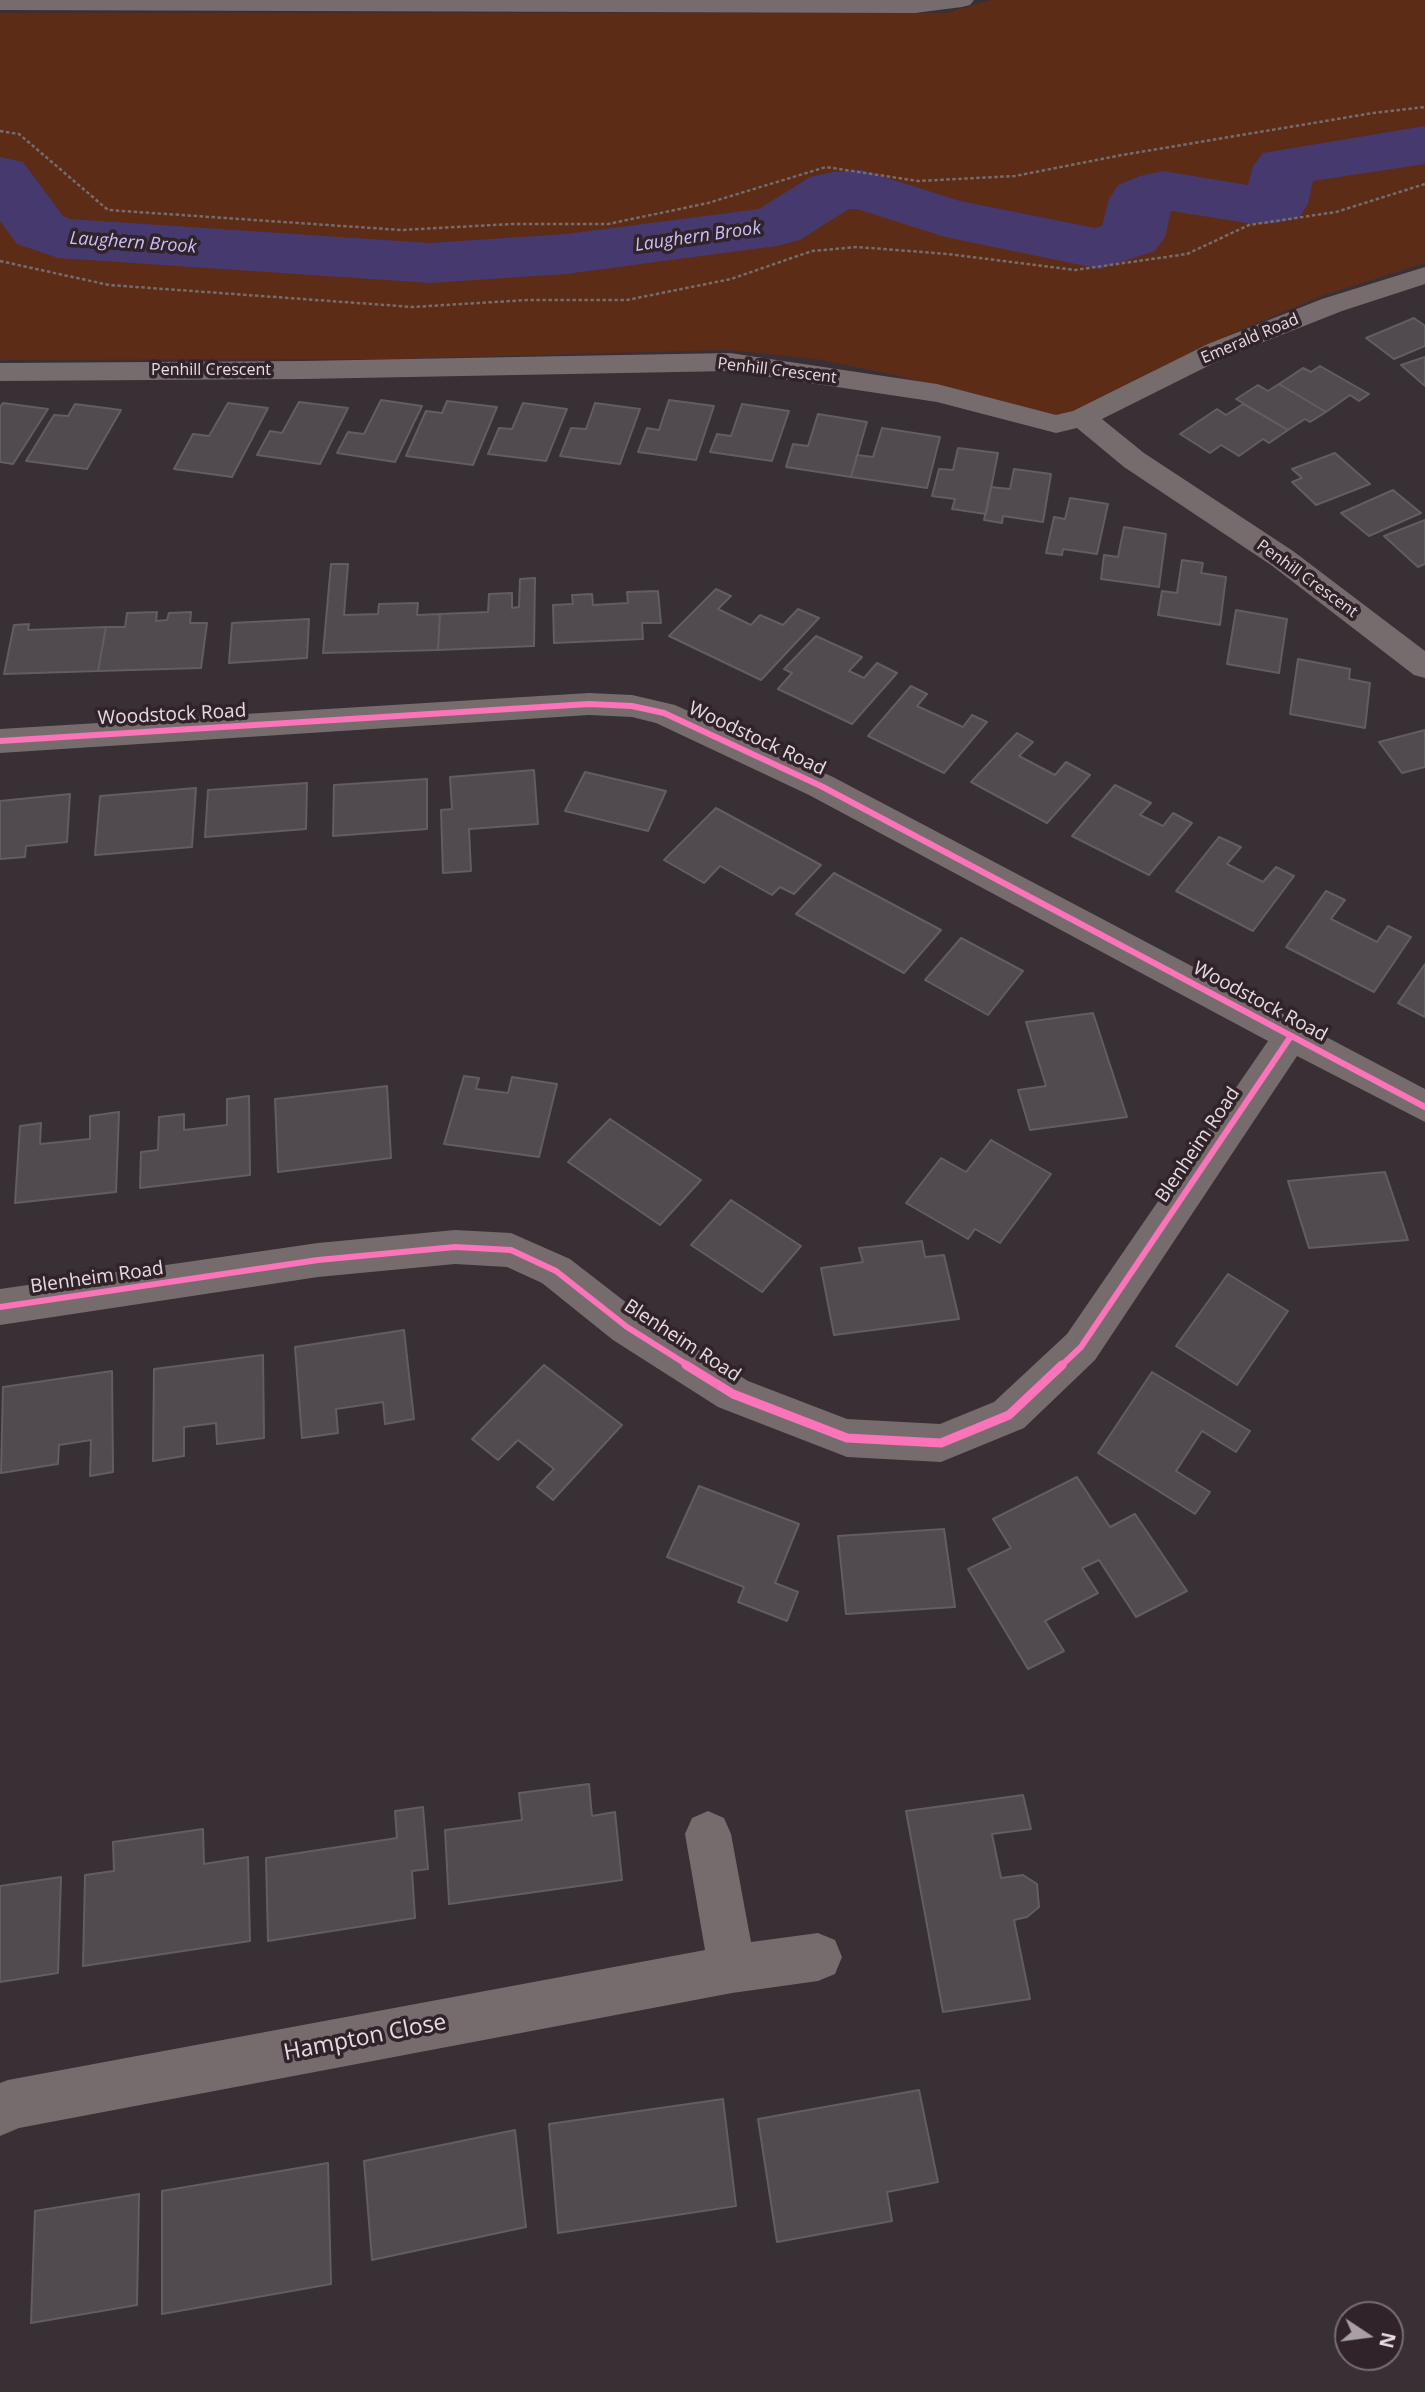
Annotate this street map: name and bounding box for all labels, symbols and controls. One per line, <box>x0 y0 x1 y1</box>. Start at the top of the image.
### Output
water label: Laughern Brook <box>634 217 762 257</box>
water label: Laughern Brook <box>69 228 197 258</box>
street label: Emerald Road <box>1198 310 1302 368</box>
street label: Penhill Crescent <box>716 354 838 388</box>
street label: Penhill Crescent <box>151 360 271 380</box>
street label: Penhill Crescent <box>1253 536 1361 622</box>
street label: Woodstock Road <box>685 697 829 781</box>
street label: Woodstock Road <box>97 700 247 730</box>
street label: Woodstock Road <box>1189 957 1331 1047</box>
street label: Blenheim Road <box>1151 1083 1245 1207</box>
street label: Blenheim Road <box>29 1257 165 1299</box>
street label: Blenheim Road <box>619 1295 745 1387</box>
street label: Hampton Close <box>281 2009 449 2067</box>
north arrow <box>1334 2301 1404 2371</box>
text: N <box>1373 2330 1402 2351</box>

